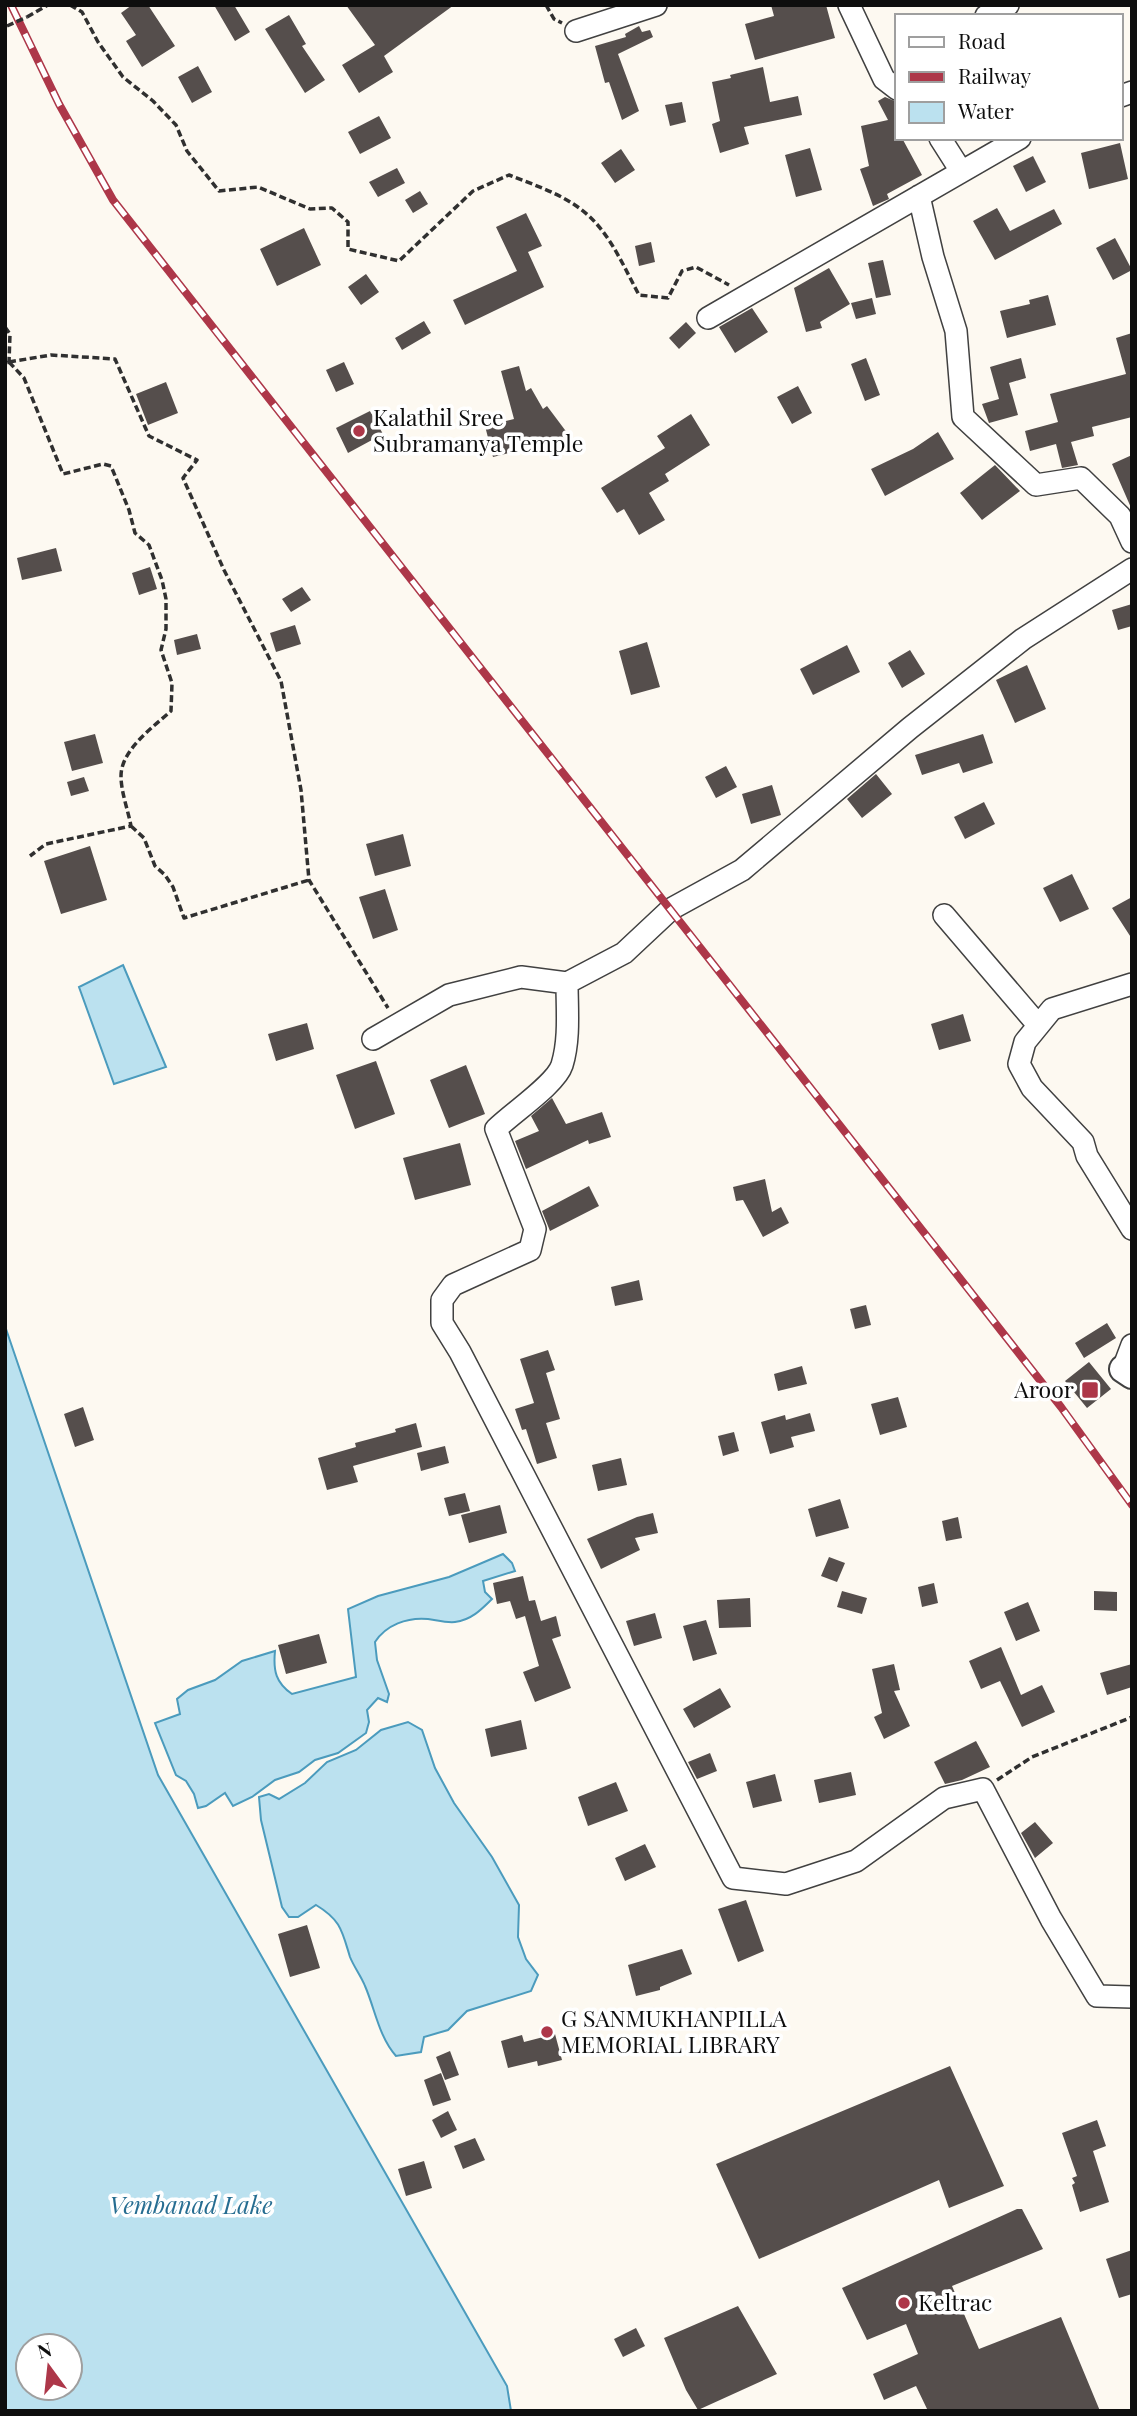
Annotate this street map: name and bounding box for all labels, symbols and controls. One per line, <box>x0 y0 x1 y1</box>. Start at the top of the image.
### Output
legend <box>895 14 1123 140</box>
text: Road <box>958 26 1006 54</box>
text: Railway <box>958 61 1032 89</box>
text: Water <box>957 96 1014 124</box>
place label: Kalathil Sree Subramanya Temple <box>373 401 583 458</box>
marker: Kalathil Sree Subramanya Temple <box>351 423 367 439</box>
place label: Aroor <box>1013 1373 1074 1404</box>
marker: Aroor <box>1080 1380 1100 1400</box>
place label: G SANMUKHANPILLA MEMORIAL LIBRARY <box>561 2002 787 2059</box>
marker: G SANMUKHANPILLA MEMORIAL LIBRARY <box>539 2024 555 2040</box>
water label: Vembanad Lake <box>109 2188 273 2220</box>
place label: Keltrac <box>918 2286 992 2317</box>
marker: Keltrac <box>896 2295 912 2311</box>
north arrow <box>14 2332 84 2402</box>
text: N <box>34 2335 55 2364</box>

